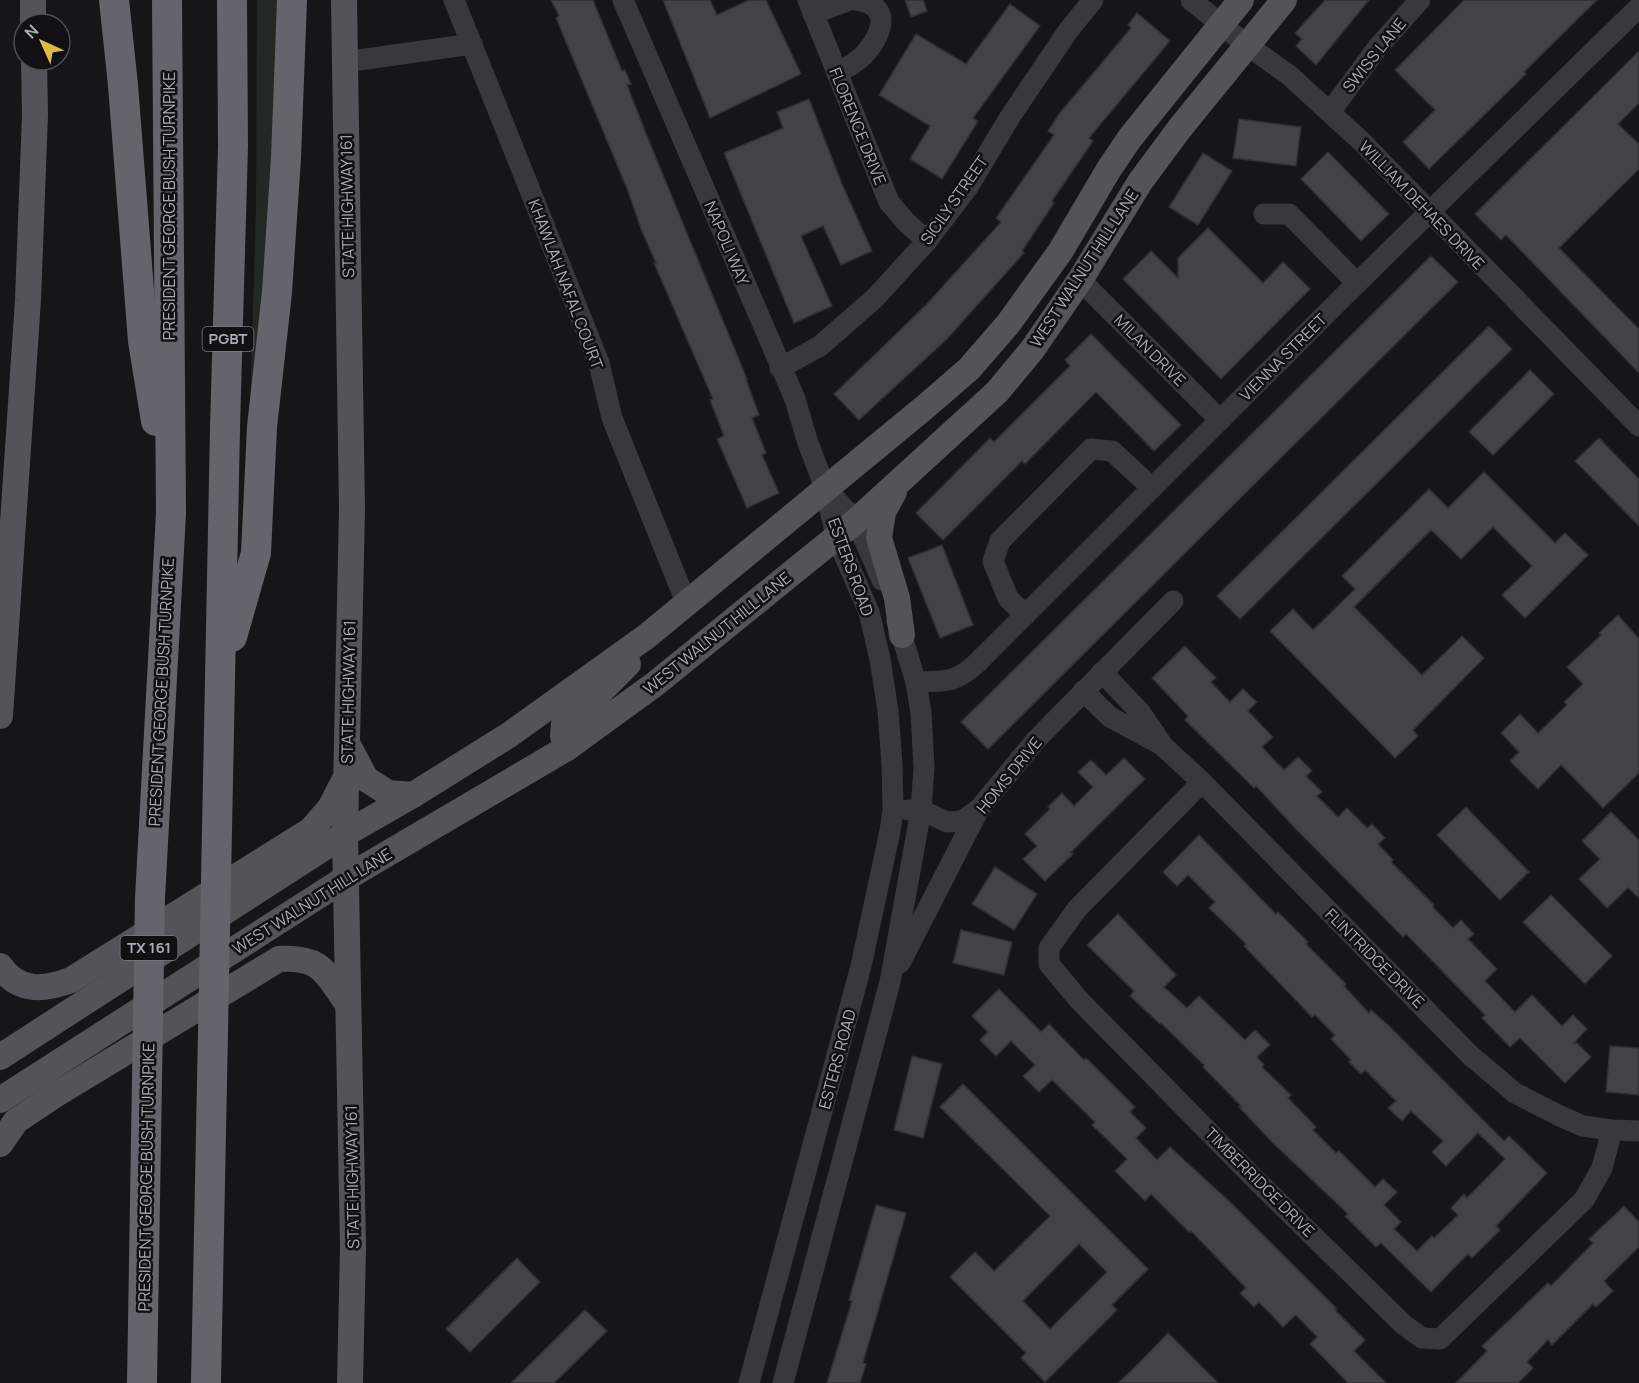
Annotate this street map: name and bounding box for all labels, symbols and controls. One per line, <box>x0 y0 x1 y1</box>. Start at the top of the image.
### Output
north arrow <box>12 12 72 72</box>
street label: SWISS LANE <box>1337 13 1411 97</box>
text: N <box>20 20 43 43</box>
street label: FLORENCE DRIVE <box>824 64 892 188</box>
street label: PRESIDENT GEORGE BUSH TURNPIKE <box>158 72 180 340</box>
street label: STATE HIGHWAY 161 <box>335 134 359 278</box>
street label: WILLIAM DEHAES DRIVE <box>1354 136 1490 274</box>
street label: SICILY STREET <box>915 151 993 249</box>
street label: WEST WALNUT HILL LANE <box>1025 185 1143 351</box>
street label: KHAWLAH NAFAL COURT <box>523 196 609 373</box>
street label: NAPOLI WAY <box>699 198 755 289</box>
street label: VIENNA STREET <box>1235 308 1332 405</box>
street label: MILAN DRIVE <box>1109 309 1191 391</box>
road number: PGBT <box>202 327 254 351</box>
street label: ESTERS ROAD <box>823 515 879 619</box>
street label: PRESIDENT GEORGE BUSH TURNPIKE <box>143 557 179 827</box>
street label: WEST WALNUT HILL LANE <box>639 566 795 700</box>
street label: STATE HIGHWAY 161 <box>336 620 360 764</box>
street label: HOMS DRIVE <box>971 732 1047 818</box>
street label: WEST WALNUT HILL LANE <box>228 843 396 959</box>
street label: FLINTRIDGE DRIVE <box>1321 904 1429 1012</box>
road number: TX 161 <box>120 936 178 960</box>
street label: ESTERS ROAD <box>813 1006 861 1111</box>
street label: PRESIDENT GEORGE BUSH TURNPIKE <box>133 1042 159 1312</box>
street label: STATE HIGHWAY 161 <box>340 1105 364 1249</box>
street label: TIMBERRIDGE DRIVE <box>1200 1122 1320 1242</box>

